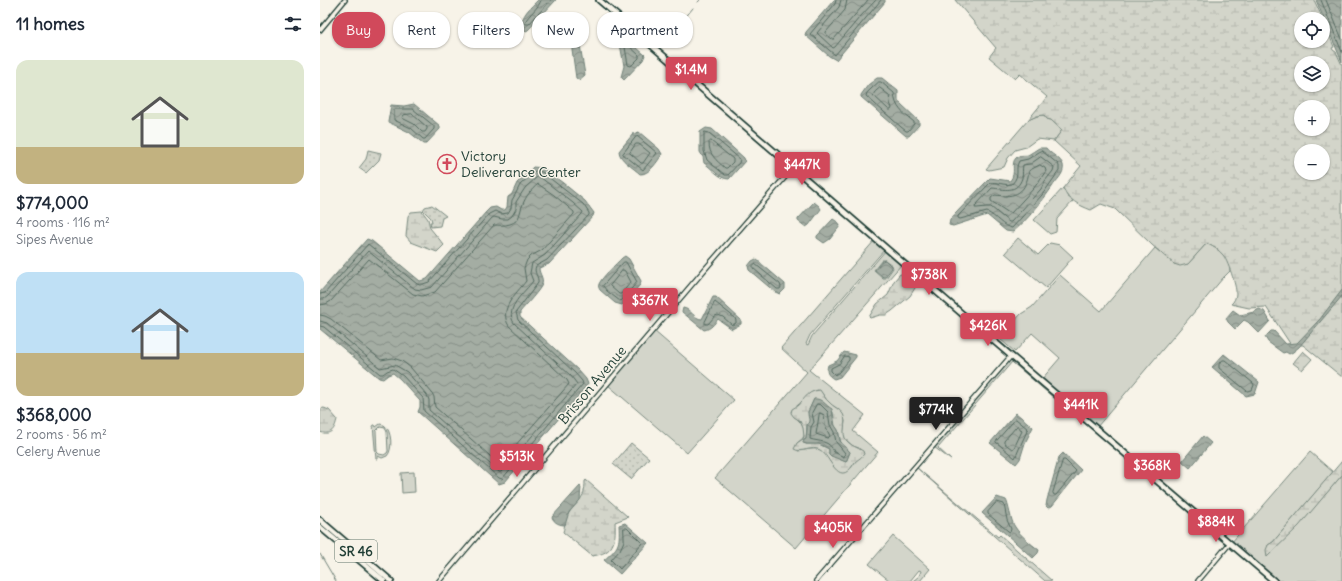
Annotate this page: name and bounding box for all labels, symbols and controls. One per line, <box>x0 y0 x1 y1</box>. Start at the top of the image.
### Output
chip: Buy <box>332 12 385 48</box>
chip: Rent <box>393 12 450 48</box>
chip: Filters <box>458 12 524 48</box>
chip: New <box>532 12 589 48</box>
chip: Apartment <box>597 12 693 48</box>
map controls <box>1294 12 1330 180</box>
button: locate <box>1294 12 1330 48</box>
text: 11 homes <box>16 13 85 35</box>
icon: filters <box>282 13 304 35</box>
button: layers <box>1294 56 1330 92</box>
pin: $1.4M <box>663 57 719 91</box>
text: $1.4M <box>675 61 707 78</box>
icon: home <box>124 86 196 158</box>
button: + <box>1294 100 1330 136</box>
button: − <box>1294 144 1330 180</box>
place label: Victory Deliverance Center <box>461 147 581 181</box>
pin: $447K <box>774 152 830 186</box>
church icon: Victory Deliverance Center <box>436 153 458 175</box>
text: $447K <box>784 156 820 173</box>
text: $774,000 <box>16 192 89 214</box>
text: 4 rooms · 116 m² <box>16 214 110 231</box>
text: Sipes Avenue <box>16 231 93 248</box>
pin: $738K <box>901 262 957 296</box>
text: $738K <box>911 266 947 283</box>
pin: $367K <box>622 288 678 322</box>
text: $367K <box>632 292 668 309</box>
icon: home <box>124 298 196 370</box>
pin: $426K <box>960 313 1016 347</box>
text: $426K <box>969 317 1007 334</box>
street label: Brisson Avenue <box>554 342 630 428</box>
pin: $441K <box>1053 392 1109 426</box>
text: $441K <box>1063 396 1099 413</box>
pin: $774K <box>908 397 964 431</box>
text: $774K <box>918 401 954 418</box>
text: $368,000 <box>16 404 92 426</box>
text: 2 rooms · 56 m² <box>16 426 107 443</box>
text: Celery Avenue <box>16 443 101 460</box>
pin: $513K <box>489 444 545 478</box>
text: $513K <box>499 448 535 465</box>
pin: $368K <box>1124 453 1180 487</box>
text: $368K <box>1133 457 1171 474</box>
pin: $884K <box>1188 509 1244 543</box>
text: $884K <box>1197 513 1235 530</box>
pin: $405K <box>805 515 861 549</box>
text: $405K <box>814 519 852 536</box>
road number: SR 46 <box>335 540 377 562</box>

